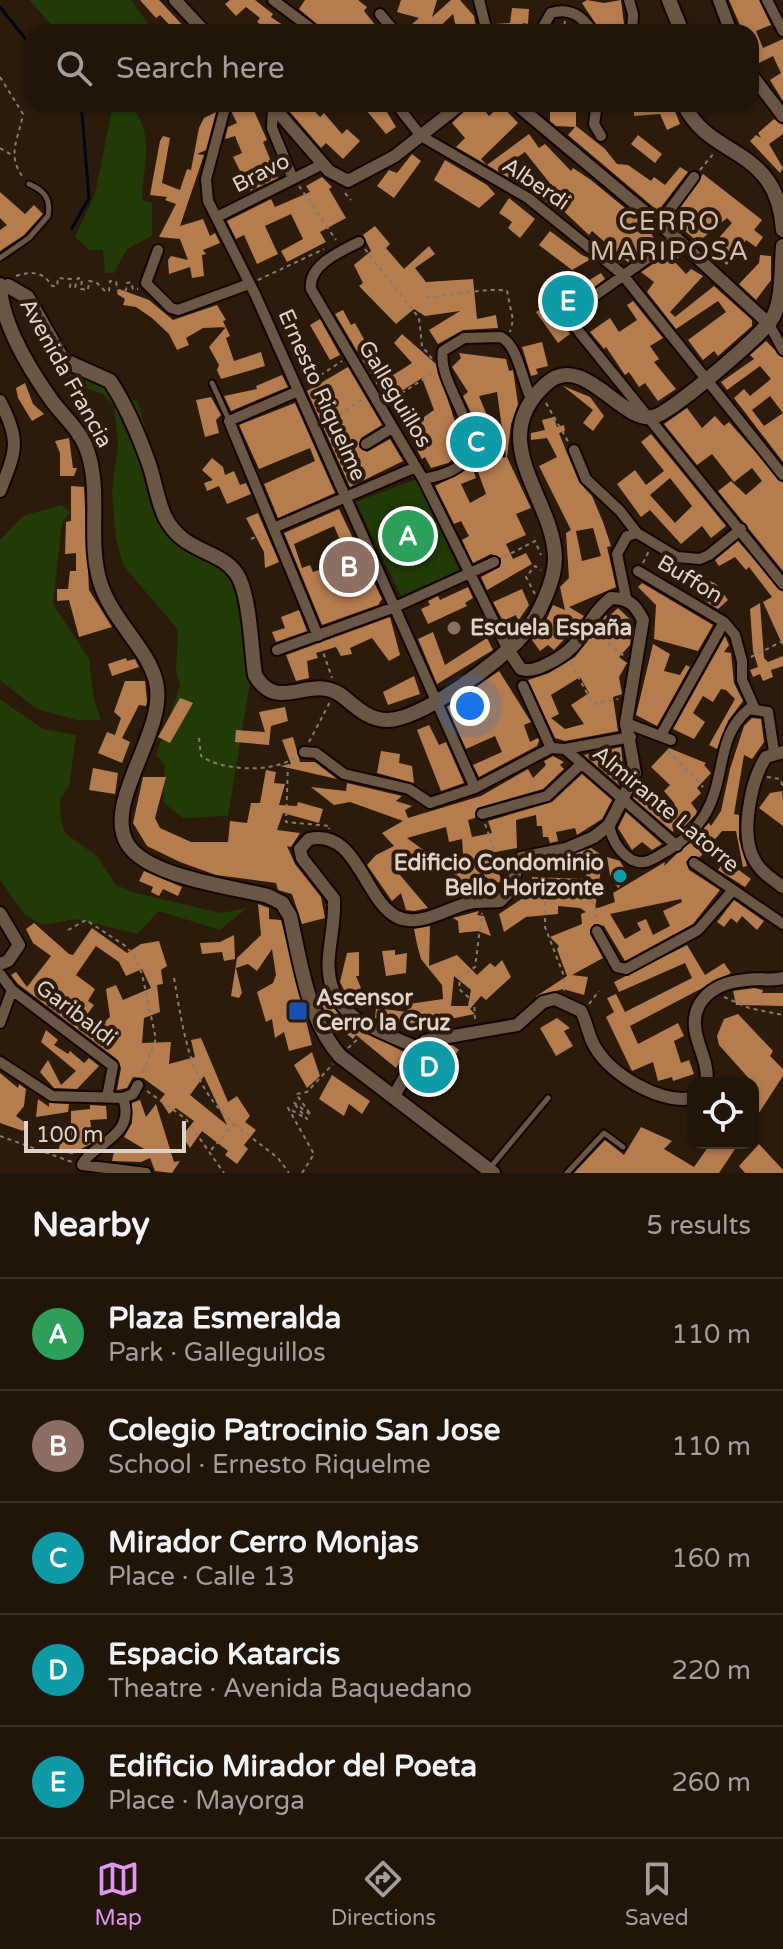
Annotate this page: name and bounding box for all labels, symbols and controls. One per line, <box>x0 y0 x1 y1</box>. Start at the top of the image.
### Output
search box <box>24 24 759 112</box>
icon: search <box>52 46 96 90</box>
text: Search here <box>116 50 285 87</box>
street label: Bravo <box>228 148 294 198</box>
street label: Alberdi <box>497 152 575 216</box>
district label: CERRO MARIPOSA <box>590 206 750 267</box>
pin: E <box>542 271 594 331</box>
street label: Avenida Francia <box>14 294 118 452</box>
street label: Ernesto Riquelme <box>273 305 371 485</box>
street label: Galleguillos <box>353 336 437 452</box>
pin: C <box>450 412 502 472</box>
pin: A <box>382 506 434 566</box>
pin: B <box>323 537 375 597</box>
street label: Buffon <box>653 549 727 609</box>
place label: Escuela España <box>470 615 632 641</box>
marker: Escuela España <box>445 619 463 637</box>
your location <box>450 686 490 726</box>
street label: Almirante Latorre <box>587 740 745 878</box>
place label: Edificio Condominio Bello Horizonte <box>394 850 604 901</box>
marker: Edificio Condominio Bello Horizonte <box>611 867 629 885</box>
street label: Garibaldi <box>31 974 121 1052</box>
place label: Ascensor Cerro la Cruz <box>316 985 451 1036</box>
marker: Ascensor Cerro la Cruz <box>287 1000 309 1022</box>
pin: D <box>403 1037 455 1097</box>
map controls <box>687 1077 759 1149</box>
button: locate <box>687 1077 759 1149</box>
scale bar <box>24 1117 186 1153</box>
text: 100 m <box>36 1122 103 1148</box>
text: Nearby <box>32 1205 150 1246</box>
text: 5 results <box>646 1210 751 1241</box>
text: Plaza Esmeralda <box>108 1300 341 1337</box>
text: A <box>48 1319 68 1350</box>
text: 110 m <box>671 1319 751 1350</box>
text: Park · Galleguillos <box>108 1337 326 1368</box>
text: Colegio Patrocinio San Jose <box>108 1412 500 1449</box>
text: B <box>49 1431 67 1462</box>
text: 110 m <box>671 1431 751 1462</box>
text: School · Ernesto Riquelme <box>108 1449 431 1480</box>
text: Mirador Cerro Monjas <box>108 1524 419 1561</box>
text: C <box>49 1543 67 1574</box>
text: 160 m <box>671 1543 751 1574</box>
text: Place · Calle 13 <box>108 1561 295 1592</box>
text: Espacio Katarcis <box>108 1636 340 1673</box>
text: D <box>48 1655 68 1686</box>
text: 220 m <box>671 1655 751 1686</box>
text: Theatre · Avenida Baquedano <box>108 1673 472 1704</box>
text: Edificio Mirador del Poeta <box>108 1748 477 1785</box>
text: E <box>50 1767 66 1798</box>
text: 260 m <box>671 1767 751 1798</box>
text: Place · Mayorga <box>108 1785 305 1816</box>
tab: Map <box>94 1857 142 1931</box>
tab: Directions <box>331 1857 436 1931</box>
tab: Saved <box>625 1857 689 1931</box>

